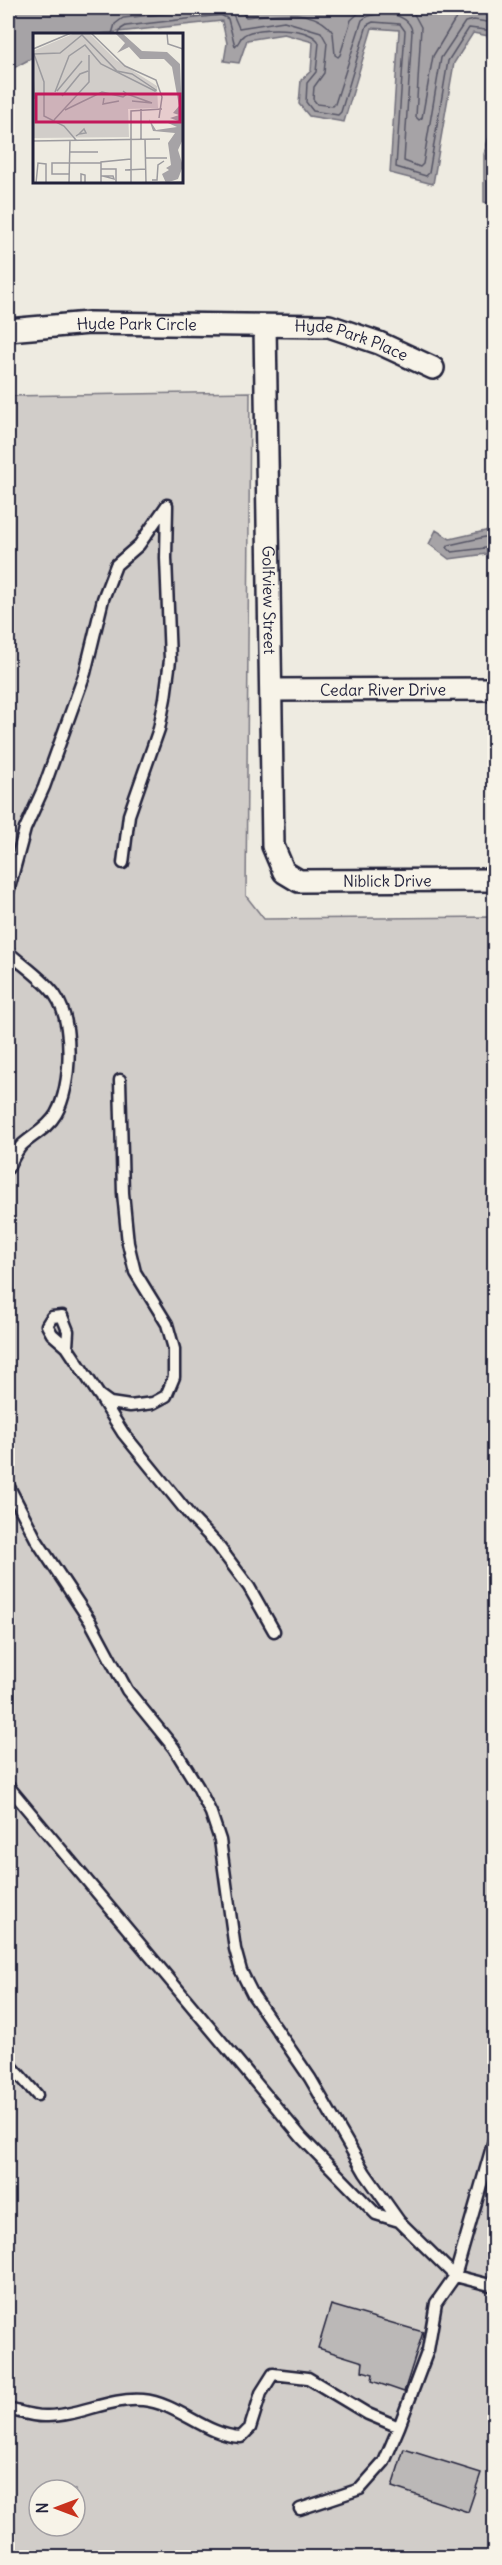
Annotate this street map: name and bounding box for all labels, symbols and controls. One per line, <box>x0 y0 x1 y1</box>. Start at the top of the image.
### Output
inset map <box>33 33 183 183</box>
street label: Hyde Park Circle <box>76 313 197 334</box>
street label: Hyde Park Place <box>295 316 411 365</box>
street label: Golfview Street <box>258 546 280 655</box>
street label: Cedar River Drive <box>320 679 446 700</box>
street label: Niblick Drive <box>343 870 432 891</box>
north arrow <box>27 2478 87 2538</box>
text: N <box>32 2502 52 2514</box>

